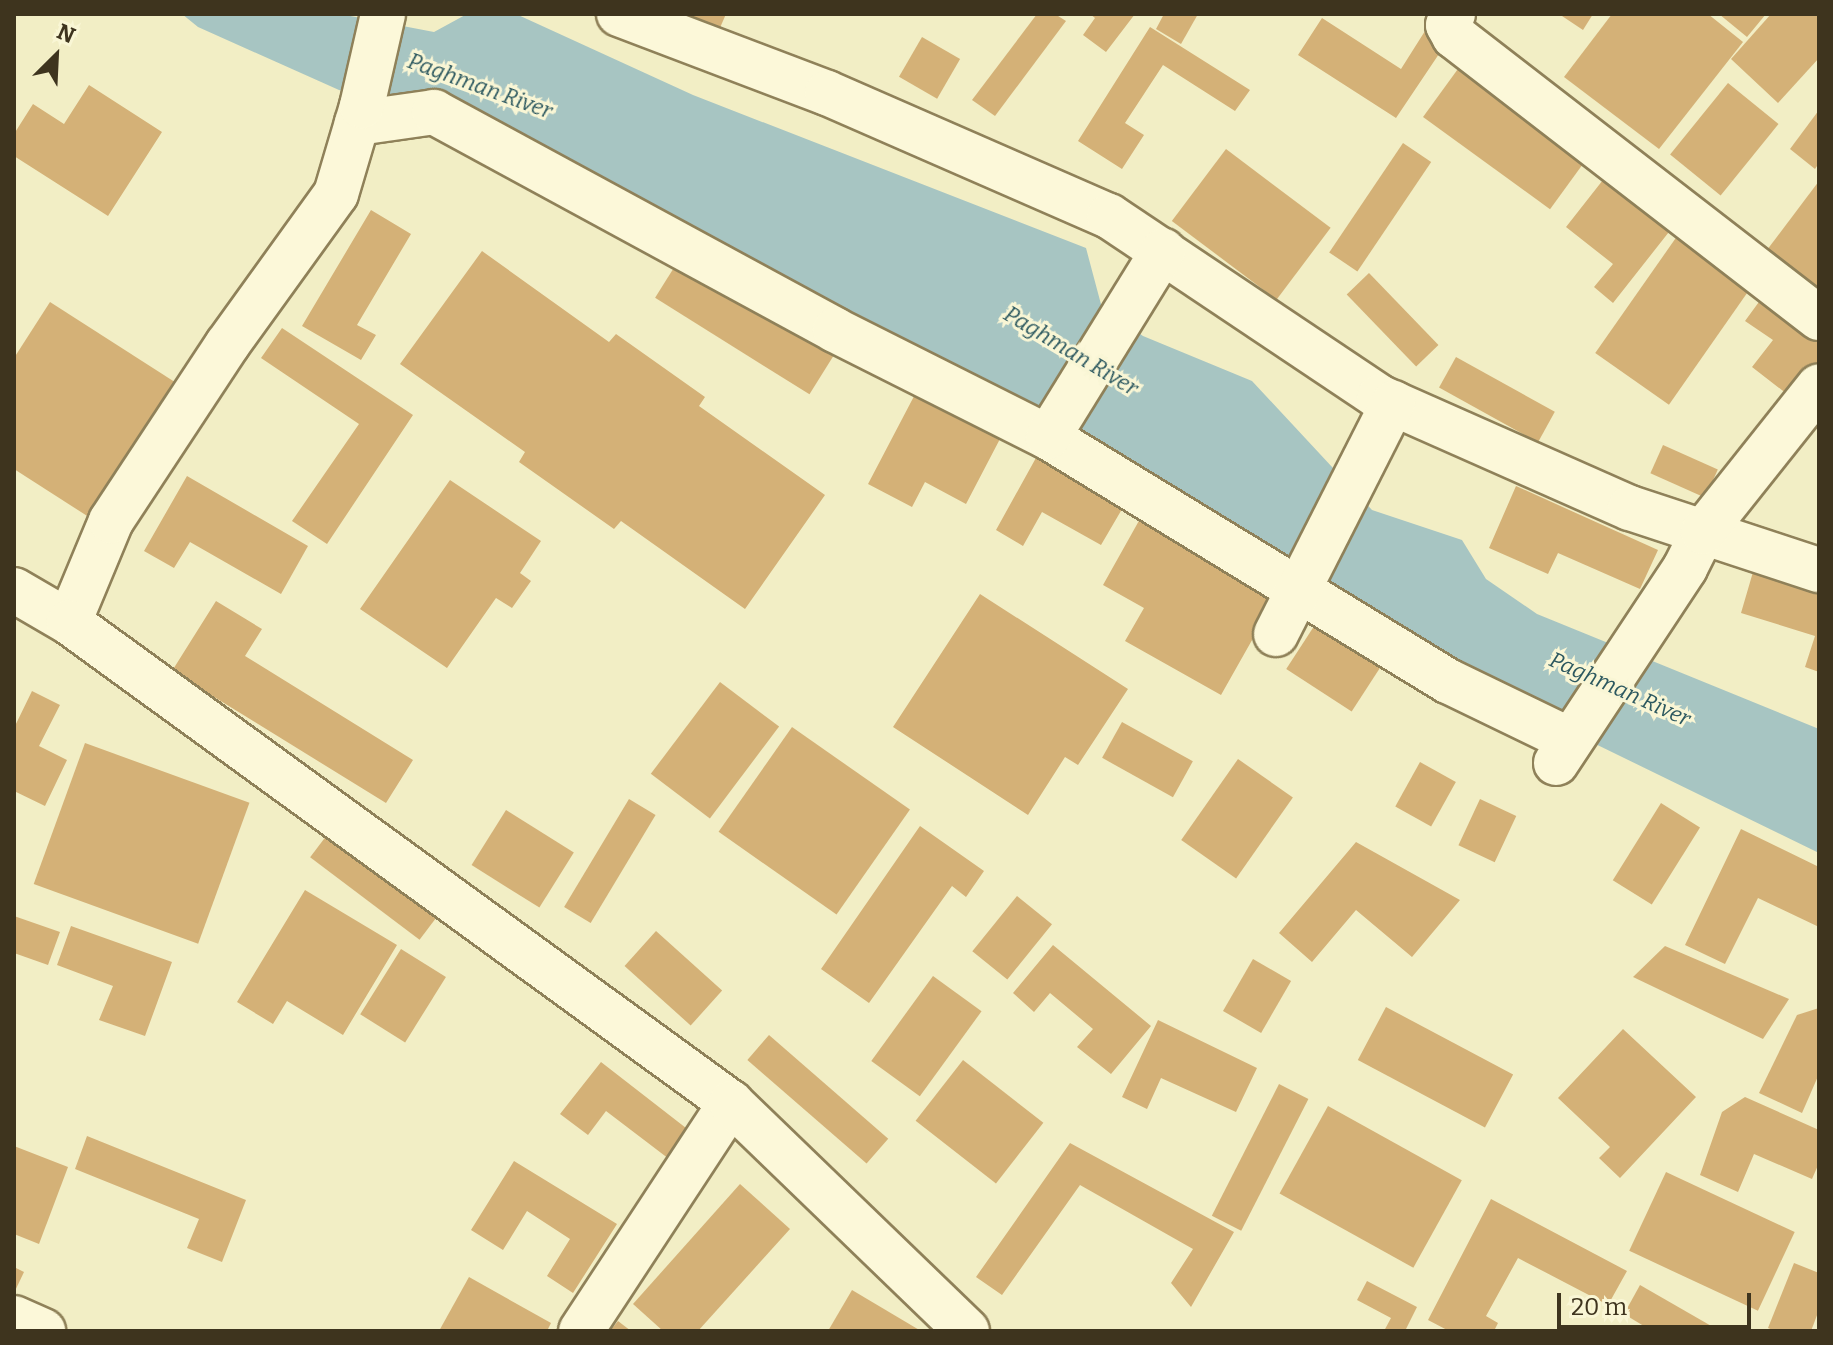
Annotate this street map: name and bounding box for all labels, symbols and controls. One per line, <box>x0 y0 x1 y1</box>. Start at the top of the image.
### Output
north arrow <box>16 16 96 96</box>
text: N <box>53 18 79 49</box>
water label: Paghman River <box>404 48 556 124</box>
water label: Paghman River <box>999 301 1143 401</box>
water label: Paghman River <box>1545 646 1695 732</box>
scale bar <box>1561 1277 1755 1327</box>
text: 20 m <box>1571 1293 1627 1321</box>

